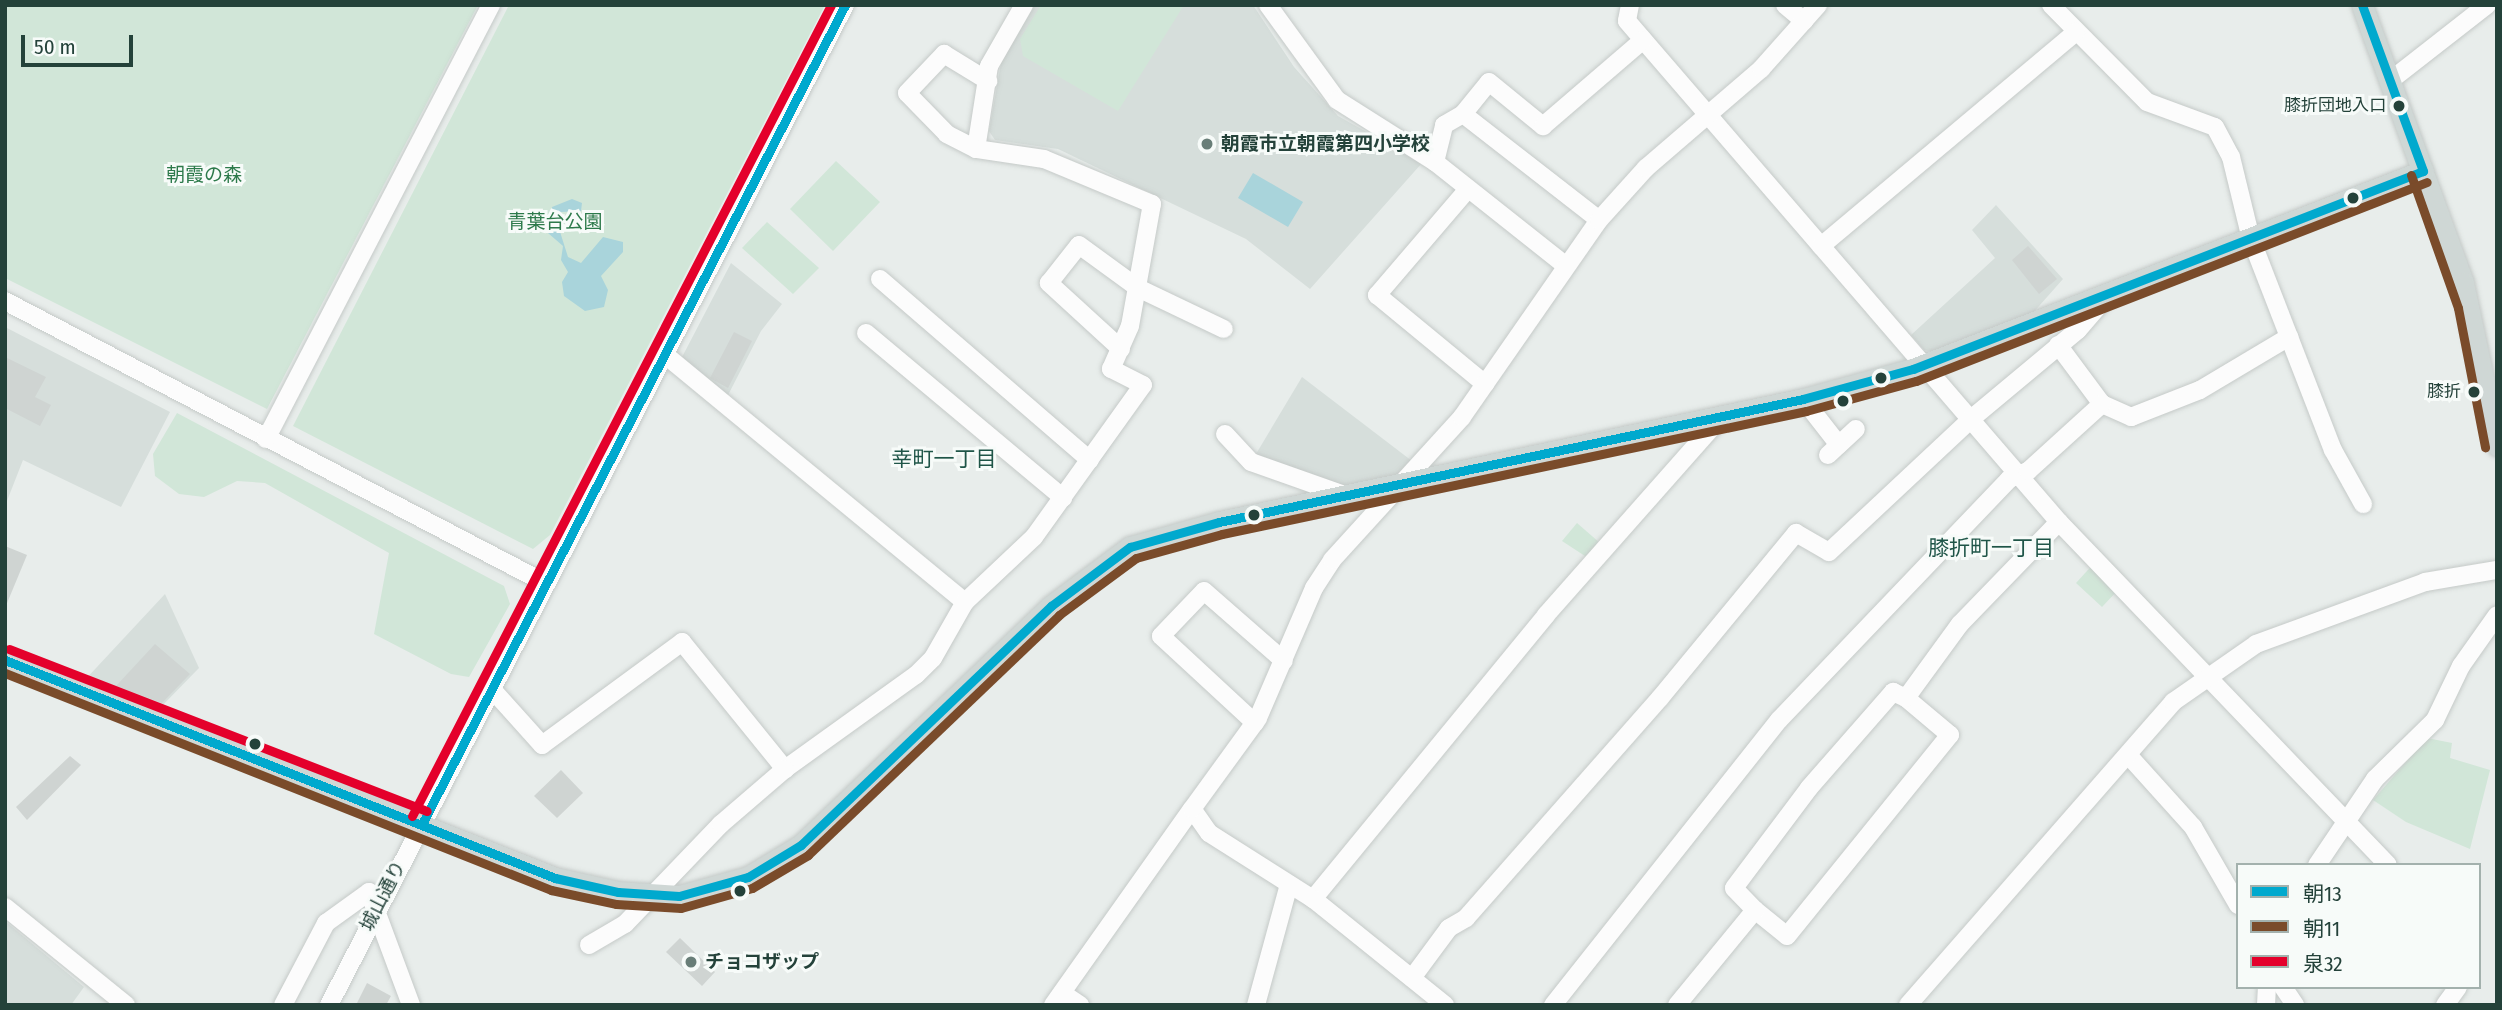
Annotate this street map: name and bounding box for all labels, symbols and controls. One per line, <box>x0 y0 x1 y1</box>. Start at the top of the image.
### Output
scale bar <box>24 21 136 65</box>
text: 50 m <box>34 34 76 60</box>
place label: 膝折団地入口 <box>2284 96 2386 116</box>
marker: 膝折団地入口 <box>2392 99 2406 113</box>
place label: 朝霞市立朝霞第四小学校 <box>1221 133 1430 155</box>
marker: 朝霞市立朝霞第四小学校 <box>1199 136 1215 152</box>
park label: 朝霞の森 <box>166 164 242 186</box>
unlabelled marker <box>2346 191 2360 205</box>
park label: 青葉台公園 <box>508 211 602 233</box>
unlabelled marker <box>1874 371 1888 385</box>
place label: 膝折 <box>2427 382 2461 402</box>
marker: 膝折 <box>2467 385 2481 399</box>
unlabelled marker <box>1836 394 1850 408</box>
district label: 幸町一丁目 <box>892 446 996 472</box>
unlabelled marker <box>1247 508 1261 522</box>
district label: 膝折町一丁目 <box>1928 535 2054 561</box>
unlabelled marker <box>248 737 262 751</box>
street label: 城山通り <box>356 857 410 935</box>
legend <box>2236 863 2481 989</box>
text: 朝13 <box>2303 881 2342 907</box>
unlabelled marker <box>733 884 747 898</box>
text: 朝11 <box>2303 916 2340 942</box>
place label: チョコザップ <box>705 951 819 973</box>
text: 泉32 <box>2303 951 2343 977</box>
marker: チョコザップ <box>683 954 699 970</box>

